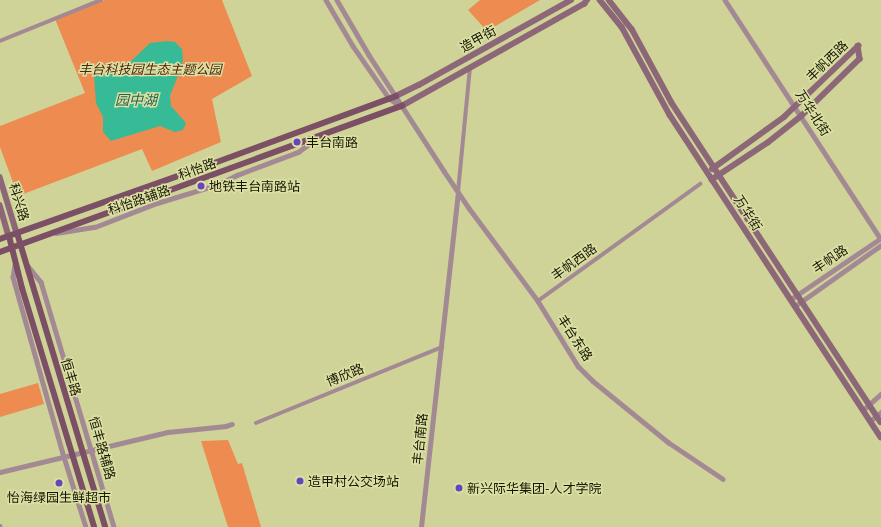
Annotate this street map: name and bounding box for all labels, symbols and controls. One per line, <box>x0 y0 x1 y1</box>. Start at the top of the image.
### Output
street label: 造甲街 <box>457 23 499 55</box>
street label: 丰帆西路 <box>803 37 851 85</box>
park label: 丰台科技园生态主题公园 <box>79 61 221 77</box>
street label: 万华北街 <box>792 87 834 139</box>
water label: 园中湖 <box>115 91 157 107</box>
place label: 丰台南路 <box>306 134 358 150</box>
marker: 丰台南路 <box>291 136 303 148</box>
street label: 科怡路 <box>176 155 218 183</box>
place label: 地铁丰台南路站 <box>209 178 300 194</box>
street label: 科兴路 <box>6 181 32 223</box>
marker: 地铁丰台南路站 <box>196 181 206 191</box>
street label: 科怡路辅路 <box>106 182 172 218</box>
street label: 万华街 <box>731 192 765 234</box>
street label: 丰帆西路 <box>548 240 600 284</box>
street label: 丰帆路 <box>809 242 851 276</box>
street label: 丰台东路 <box>554 312 596 364</box>
street label: 恒丰路 <box>58 356 84 398</box>
street label: 博欣路 <box>324 360 366 390</box>
street label: 丰台南路 <box>410 412 430 466</box>
street label: 恒丰路辅路 <box>86 415 118 481</box>
place label: 造甲村公交场站 <box>308 473 399 489</box>
marker: 造甲村公交场站 <box>295 476 305 486</box>
marker: 怡海绿园生鲜超市 <box>54 478 64 488</box>
place label: 新兴际华集团-人才学院 <box>467 480 602 496</box>
marker: 新兴际华集团-人才学院 <box>454 483 464 493</box>
place label: 怡海绿园生鲜超市 <box>7 489 111 505</box>

